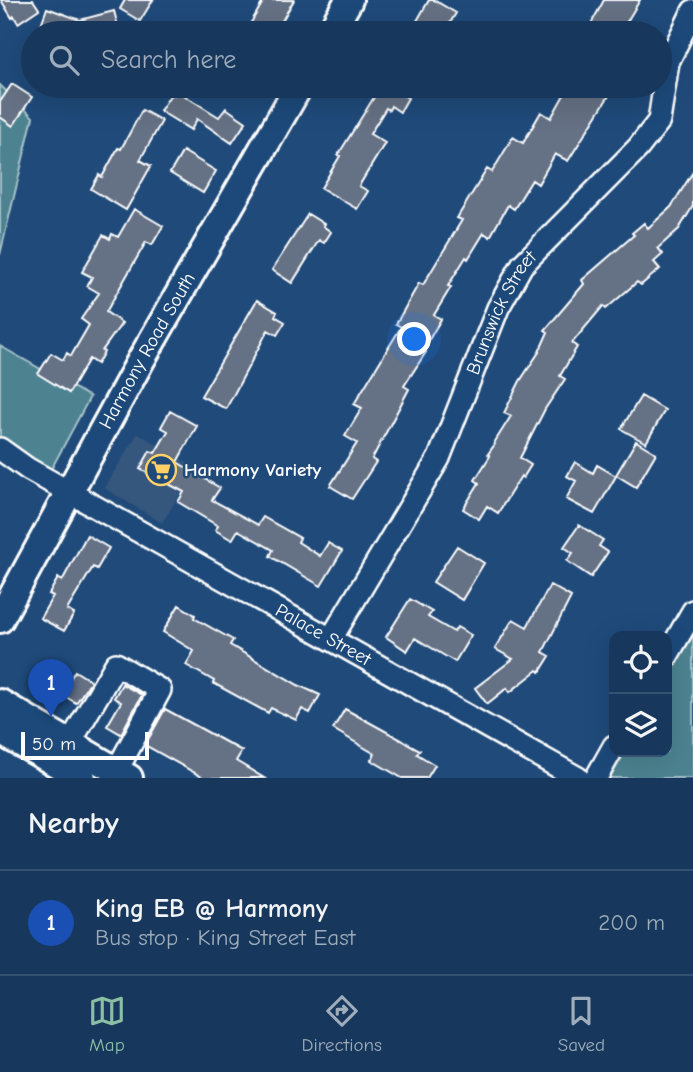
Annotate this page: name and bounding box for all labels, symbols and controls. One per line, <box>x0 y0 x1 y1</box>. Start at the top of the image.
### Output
search box <box>21 21 672 98</box>
icon: search <box>45 41 83 79</box>
text: Search here <box>101 45 236 75</box>
street label: Brunswick Street <box>462 246 541 378</box>
street label: Harmony Road South <box>95 269 200 433</box>
your location <box>397 322 431 356</box>
supermarket icon: Harmony Variety <box>144 453 178 487</box>
place label: Harmony Variety <box>184 459 322 481</box>
street label: Palace Street <box>271 599 375 671</box>
map controls <box>609 631 672 757</box>
button: locate <box>609 631 672 694</box>
pin: 1 <box>28 659 74 717</box>
button: layers <box>609 694 672 757</box>
scale bar <box>21 729 149 761</box>
text: 50 m <box>32 733 76 755</box>
text: Nearby <box>28 806 119 841</box>
text: King EB @ Harmony <box>95 894 328 924</box>
text: 1 <box>46 909 56 936</box>
text: 200 m <box>598 909 665 936</box>
text: Bus stop · King Street East <box>95 924 355 951</box>
tab: Map <box>88 992 126 1056</box>
tab: Directions <box>302 992 382 1056</box>
tab: Saved <box>558 992 605 1056</box>

